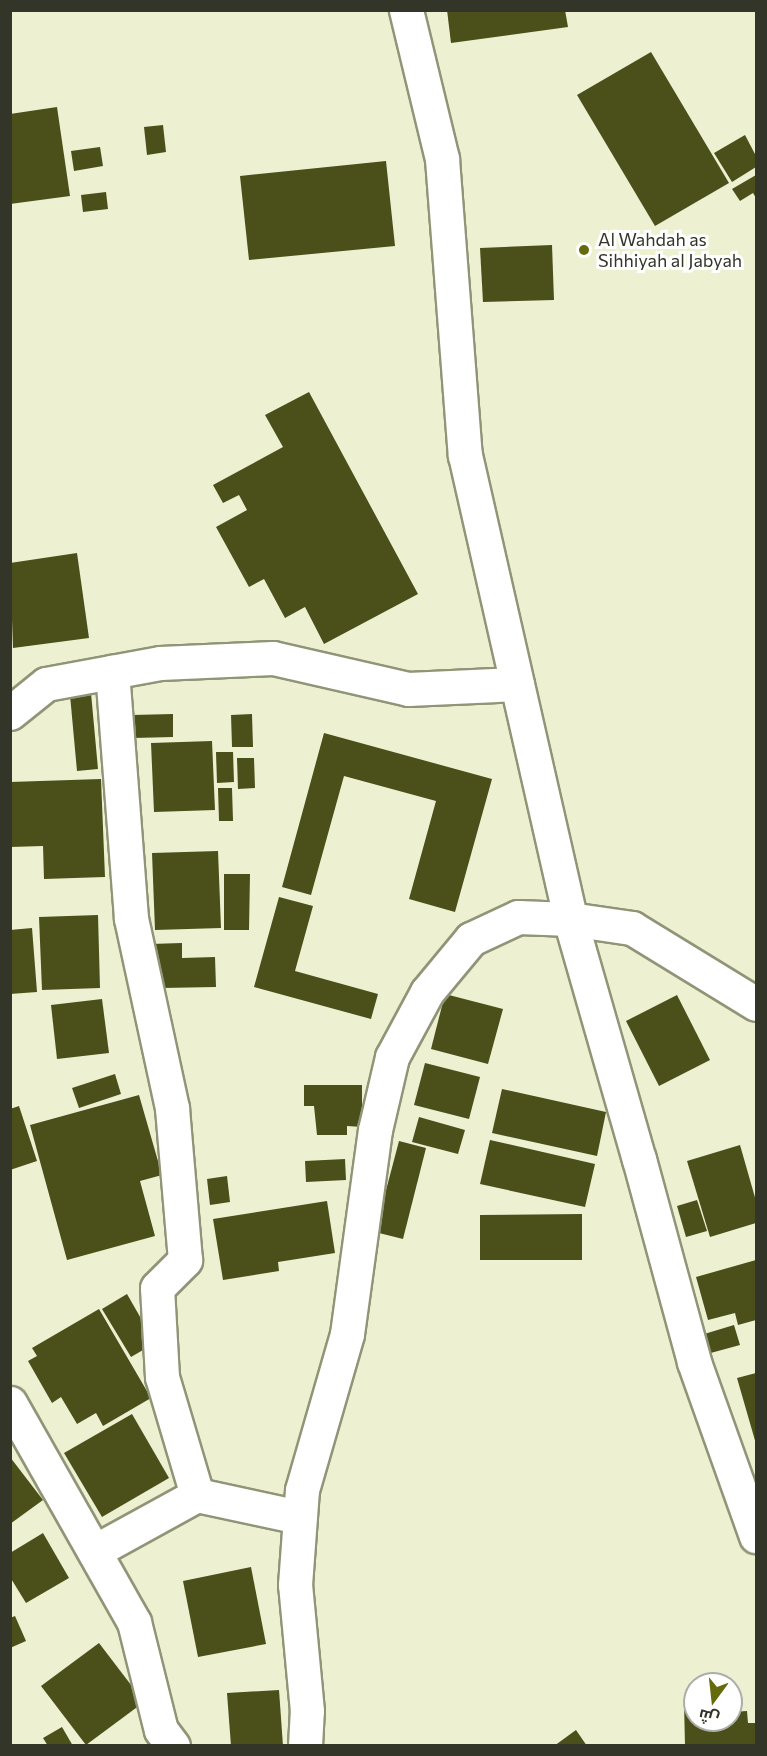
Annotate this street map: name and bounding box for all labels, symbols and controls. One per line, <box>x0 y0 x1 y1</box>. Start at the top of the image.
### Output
place label: Al Wahdah as Sihhiyah al Jabyah <box>598 229 742 272</box>
marker: Al Wahdah as Sihhiyah al Jabyah <box>575 241 593 259</box>
north arrow <box>683 1672 743 1732</box>
text: ش <box>696 1706 721 1730</box>

